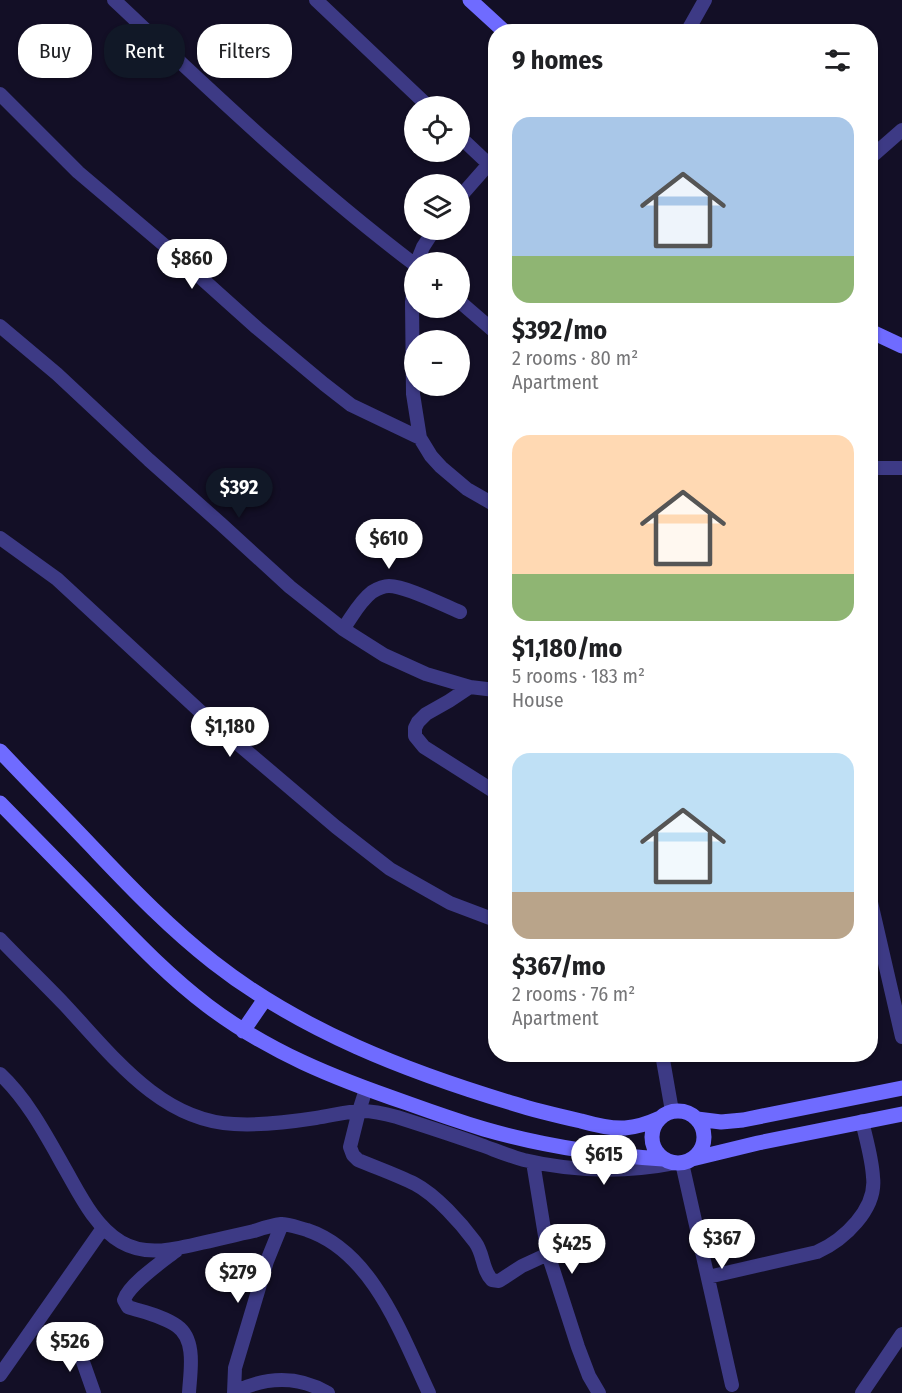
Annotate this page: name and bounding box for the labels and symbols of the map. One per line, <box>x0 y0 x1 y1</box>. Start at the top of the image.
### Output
pin: $860 <box>156 239 228 290</box>
pin: $392 <box>203 468 275 519</box>
pin: $610 <box>353 519 425 570</box>
pin: $1,180 <box>181 707 279 758</box>
pin: $615 <box>568 1135 640 1186</box>
pin: $367 <box>686 1219 758 1270</box>
pin: $425 <box>536 1224 608 1275</box>
pin: $279 <box>202 1253 274 1304</box>
pin: $526 <box>34 1322 106 1373</box>

